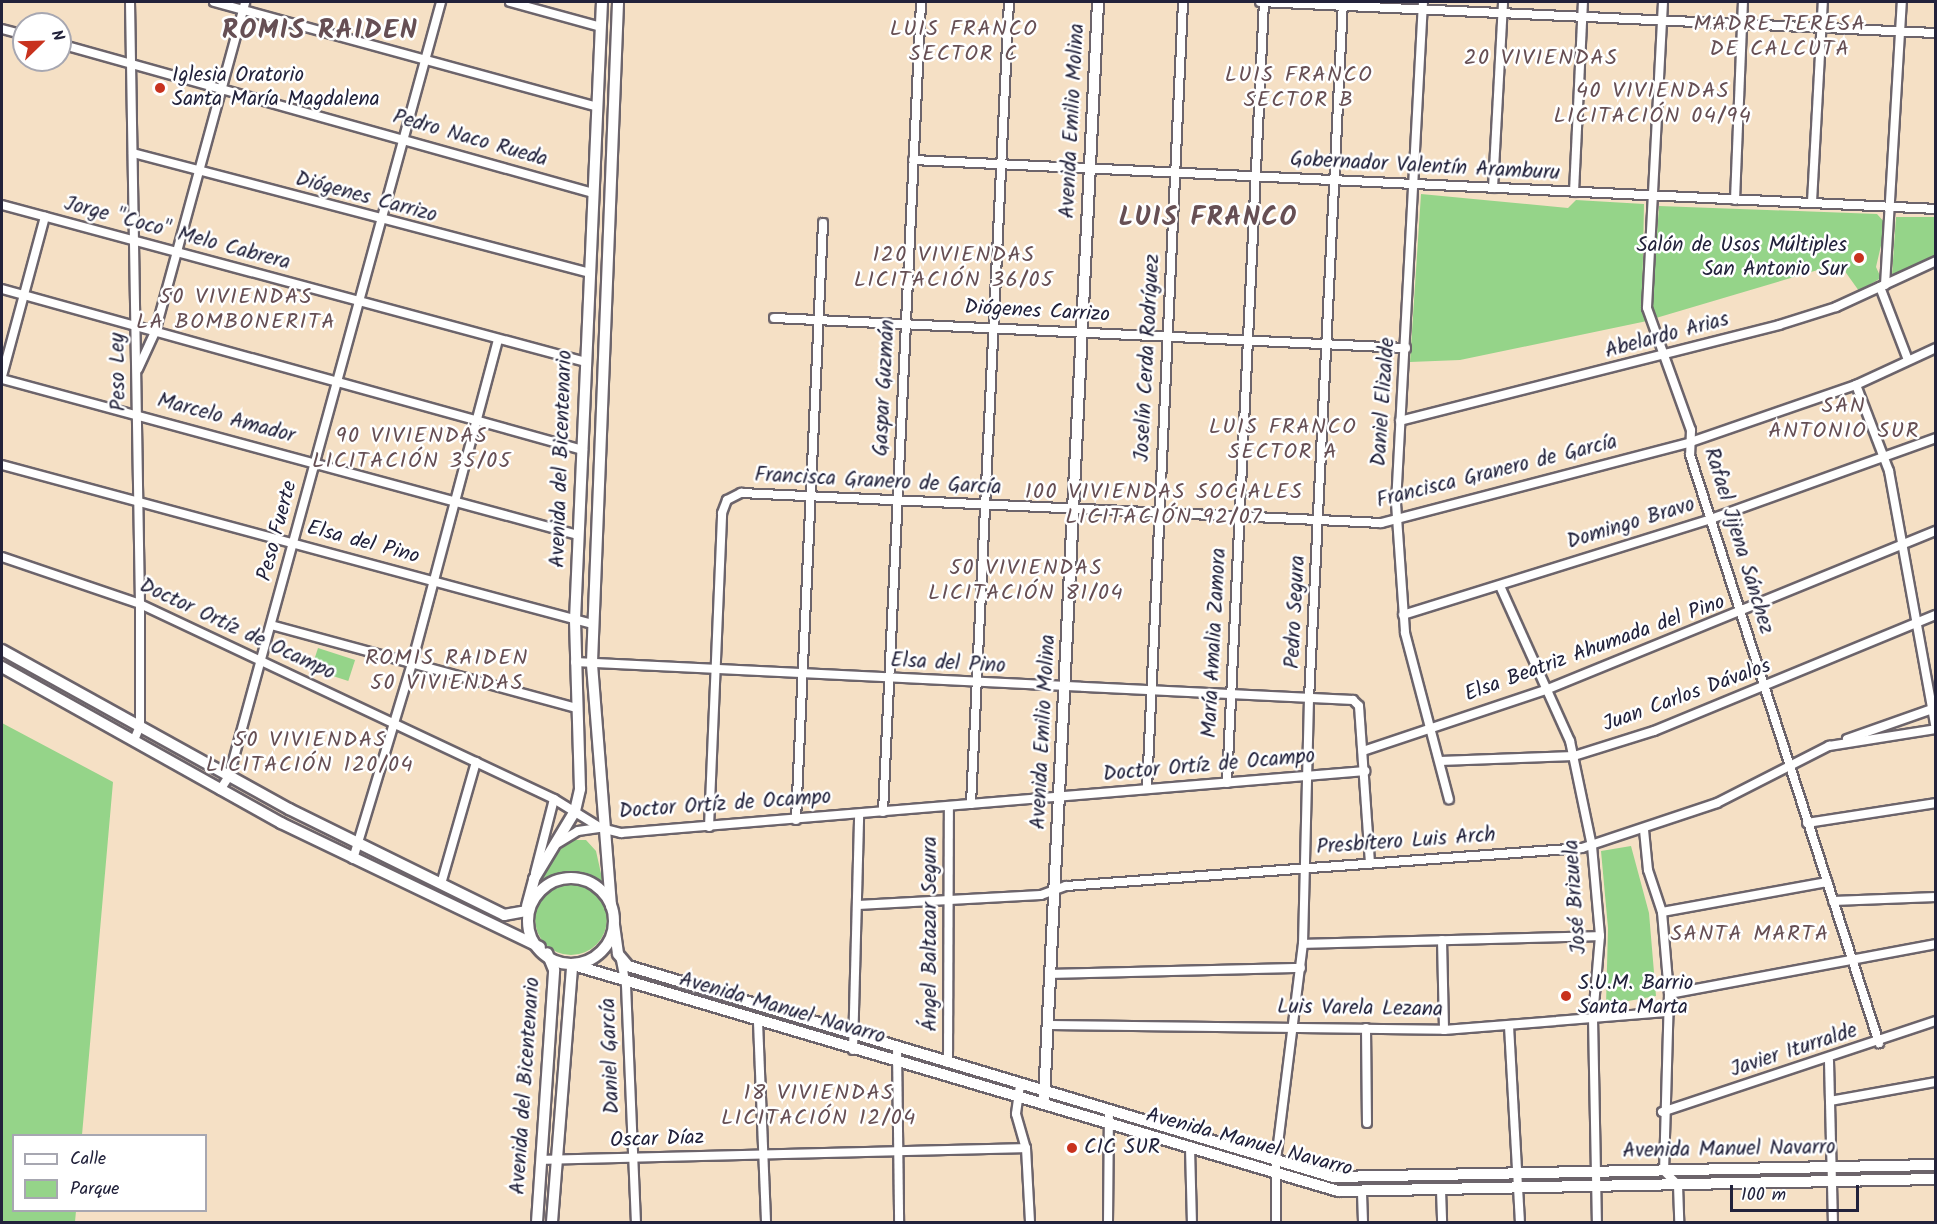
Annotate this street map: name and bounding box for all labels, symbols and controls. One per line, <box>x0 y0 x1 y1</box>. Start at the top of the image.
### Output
district label: MADRE TERESA DE CALCUTA <box>1694 11 1866 62</box>
north arrow <box>12 12 72 72</box>
district label: ROMIS RAIDEN <box>222 15 418 47</box>
district label: LUIS FRANCO SECTOR C <box>890 16 1038 68</box>
street label: Avenida Emilio Molina <box>1055 23 1091 219</box>
text: N <box>44 26 71 45</box>
district label: 20 VIVIENDAS <box>1464 46 1618 72</box>
district label: LUIS FRANCO SECTOR B <box>1225 62 1373 113</box>
place label: Iglesia Oratorio Santa María Magdalena <box>172 63 380 113</box>
district label: 40 VIVIENDAS LICITACIÓN 04/94 <box>1554 78 1752 130</box>
marker: Iglesia Oratorio Santa María Magdalena <box>153 81 167 95</box>
street label: Pedro Naco Rueda <box>390 105 550 173</box>
street label: Gobernador Valentín Aramburu <box>1289 147 1561 187</box>
street label: Diógenes Carrizo <box>292 167 440 229</box>
street label: Jorge "Coco" Melo Cabrera <box>61 192 293 276</box>
district label: LUIS FRANCO <box>1118 202 1298 234</box>
place label: Salón de Usos Múltiples San Antonio Sur <box>1637 233 1847 283</box>
district label: 120 VIVIENDAS LICITACIÓN 36/05 <box>854 242 1054 294</box>
marker: Salón de Usos Múltiples San Antonio Sur <box>1852 251 1866 265</box>
street label: Joselín Cerda Rodríguez <box>1130 253 1166 463</box>
district label: 50 VIVIENDAS LA BOMBONERITA <box>136 284 336 336</box>
street label: Diógenes Carrizo <box>964 296 1110 328</box>
street label: Abelardo Arias <box>1602 307 1732 365</box>
street label: Gaspar Guzmán <box>869 319 901 457</box>
street label: Peso Ley <box>106 333 132 411</box>
street label: Daniel Elizalde <box>1367 337 1401 467</box>
street label: Avenida del Bicentenario <box>546 350 578 568</box>
street label: Marcelo Amador <box>154 389 298 449</box>
district label: SAN ANTONIO SUR <box>1768 393 1920 445</box>
district label: LUIS FRANCO SECTOR A <box>1209 414 1357 466</box>
district label: 90 VIVIENDAS LICITACIÓN 35/05 <box>312 423 512 475</box>
street label: Francisca Granero de García <box>1374 430 1620 514</box>
street label: Rafael Jijena Sánchez <box>1698 445 1778 637</box>
street label: Francisca Granero de García <box>754 463 1002 501</box>
street label: Peso Fuerte <box>253 478 303 584</box>
district label: 100 VIVIENDAS SOCIALES LICITACIÓN 92/07 <box>1025 479 1303 530</box>
street label: Domingo Bravo <box>1564 493 1698 555</box>
street label: Elsa del Pino <box>304 516 422 570</box>
street label: María Amalia Zamora <box>1197 547 1233 739</box>
district label: 50 VIVIENDAS LICITACIÓN 81/04 <box>928 555 1124 606</box>
street label: Pedro Segura <box>1280 555 1312 669</box>
street label: Doctor Ortíz de Ocampo <box>135 574 339 686</box>
street label: Elsa Beatriz Ahumada del Pino <box>1461 590 1729 708</box>
street label: Avenida Emilio Molina <box>1026 634 1062 830</box>
district label: ROMIS RAIDEN 50 VIVIENDAS <box>365 645 529 696</box>
street label: Elsa del Pino <box>890 648 1006 680</box>
street label: Juan Carlos Dávalos <box>1600 654 1774 738</box>
district label: 50 VIVIENDAS LICITACIÓN 120/04 <box>206 727 414 778</box>
street label: Doctor Ortíz de Ocampo <box>1102 744 1316 788</box>
street label: Doctor Ortíz de Ocampo <box>618 785 832 825</box>
street label: Presbítero Luis Arch <box>1316 823 1496 861</box>
street label: Ángel Baltazar Segura <box>918 836 944 1032</box>
street label: José Brizuela <box>1559 839 1593 955</box>
district label: SANTA MARTA <box>1670 922 1830 948</box>
street label: Avenida Manuel Navarro <box>676 968 888 1050</box>
place label: S.U.M. Barrio Santa Marta <box>1578 971 1693 1021</box>
street label: Avenida del Bicentenario <box>506 976 546 1196</box>
marker: S.U.M. Barrio Santa Marta <box>1559 989 1573 1003</box>
street label: Luis Varela Lezana <box>1277 995 1443 1023</box>
street label: Daniel García <box>596 997 626 1115</box>
street label: Javier Iturralde <box>1727 1019 1861 1083</box>
district label: 18 VIVIENDAS LICITACIÓN 12/04 <box>721 1080 917 1132</box>
street label: Avenida Manuel Navarro <box>1143 1103 1355 1183</box>
street label: Oscar Díaz <box>610 1126 704 1154</box>
legend <box>12 1134 207 1212</box>
place label: CIC SUR <box>1084 1135 1160 1161</box>
street label: Avenida Manuel Navarro <box>1622 1136 1836 1164</box>
marker: CIC SUR <box>1065 1141 1079 1155</box>
text: Calle <box>70 1145 106 1174</box>
scale bar <box>1733 1173 1862 1211</box>
text: Parque <box>70 1175 119 1204</box>
text: 100 m <box>1741 1181 1786 1210</box>

